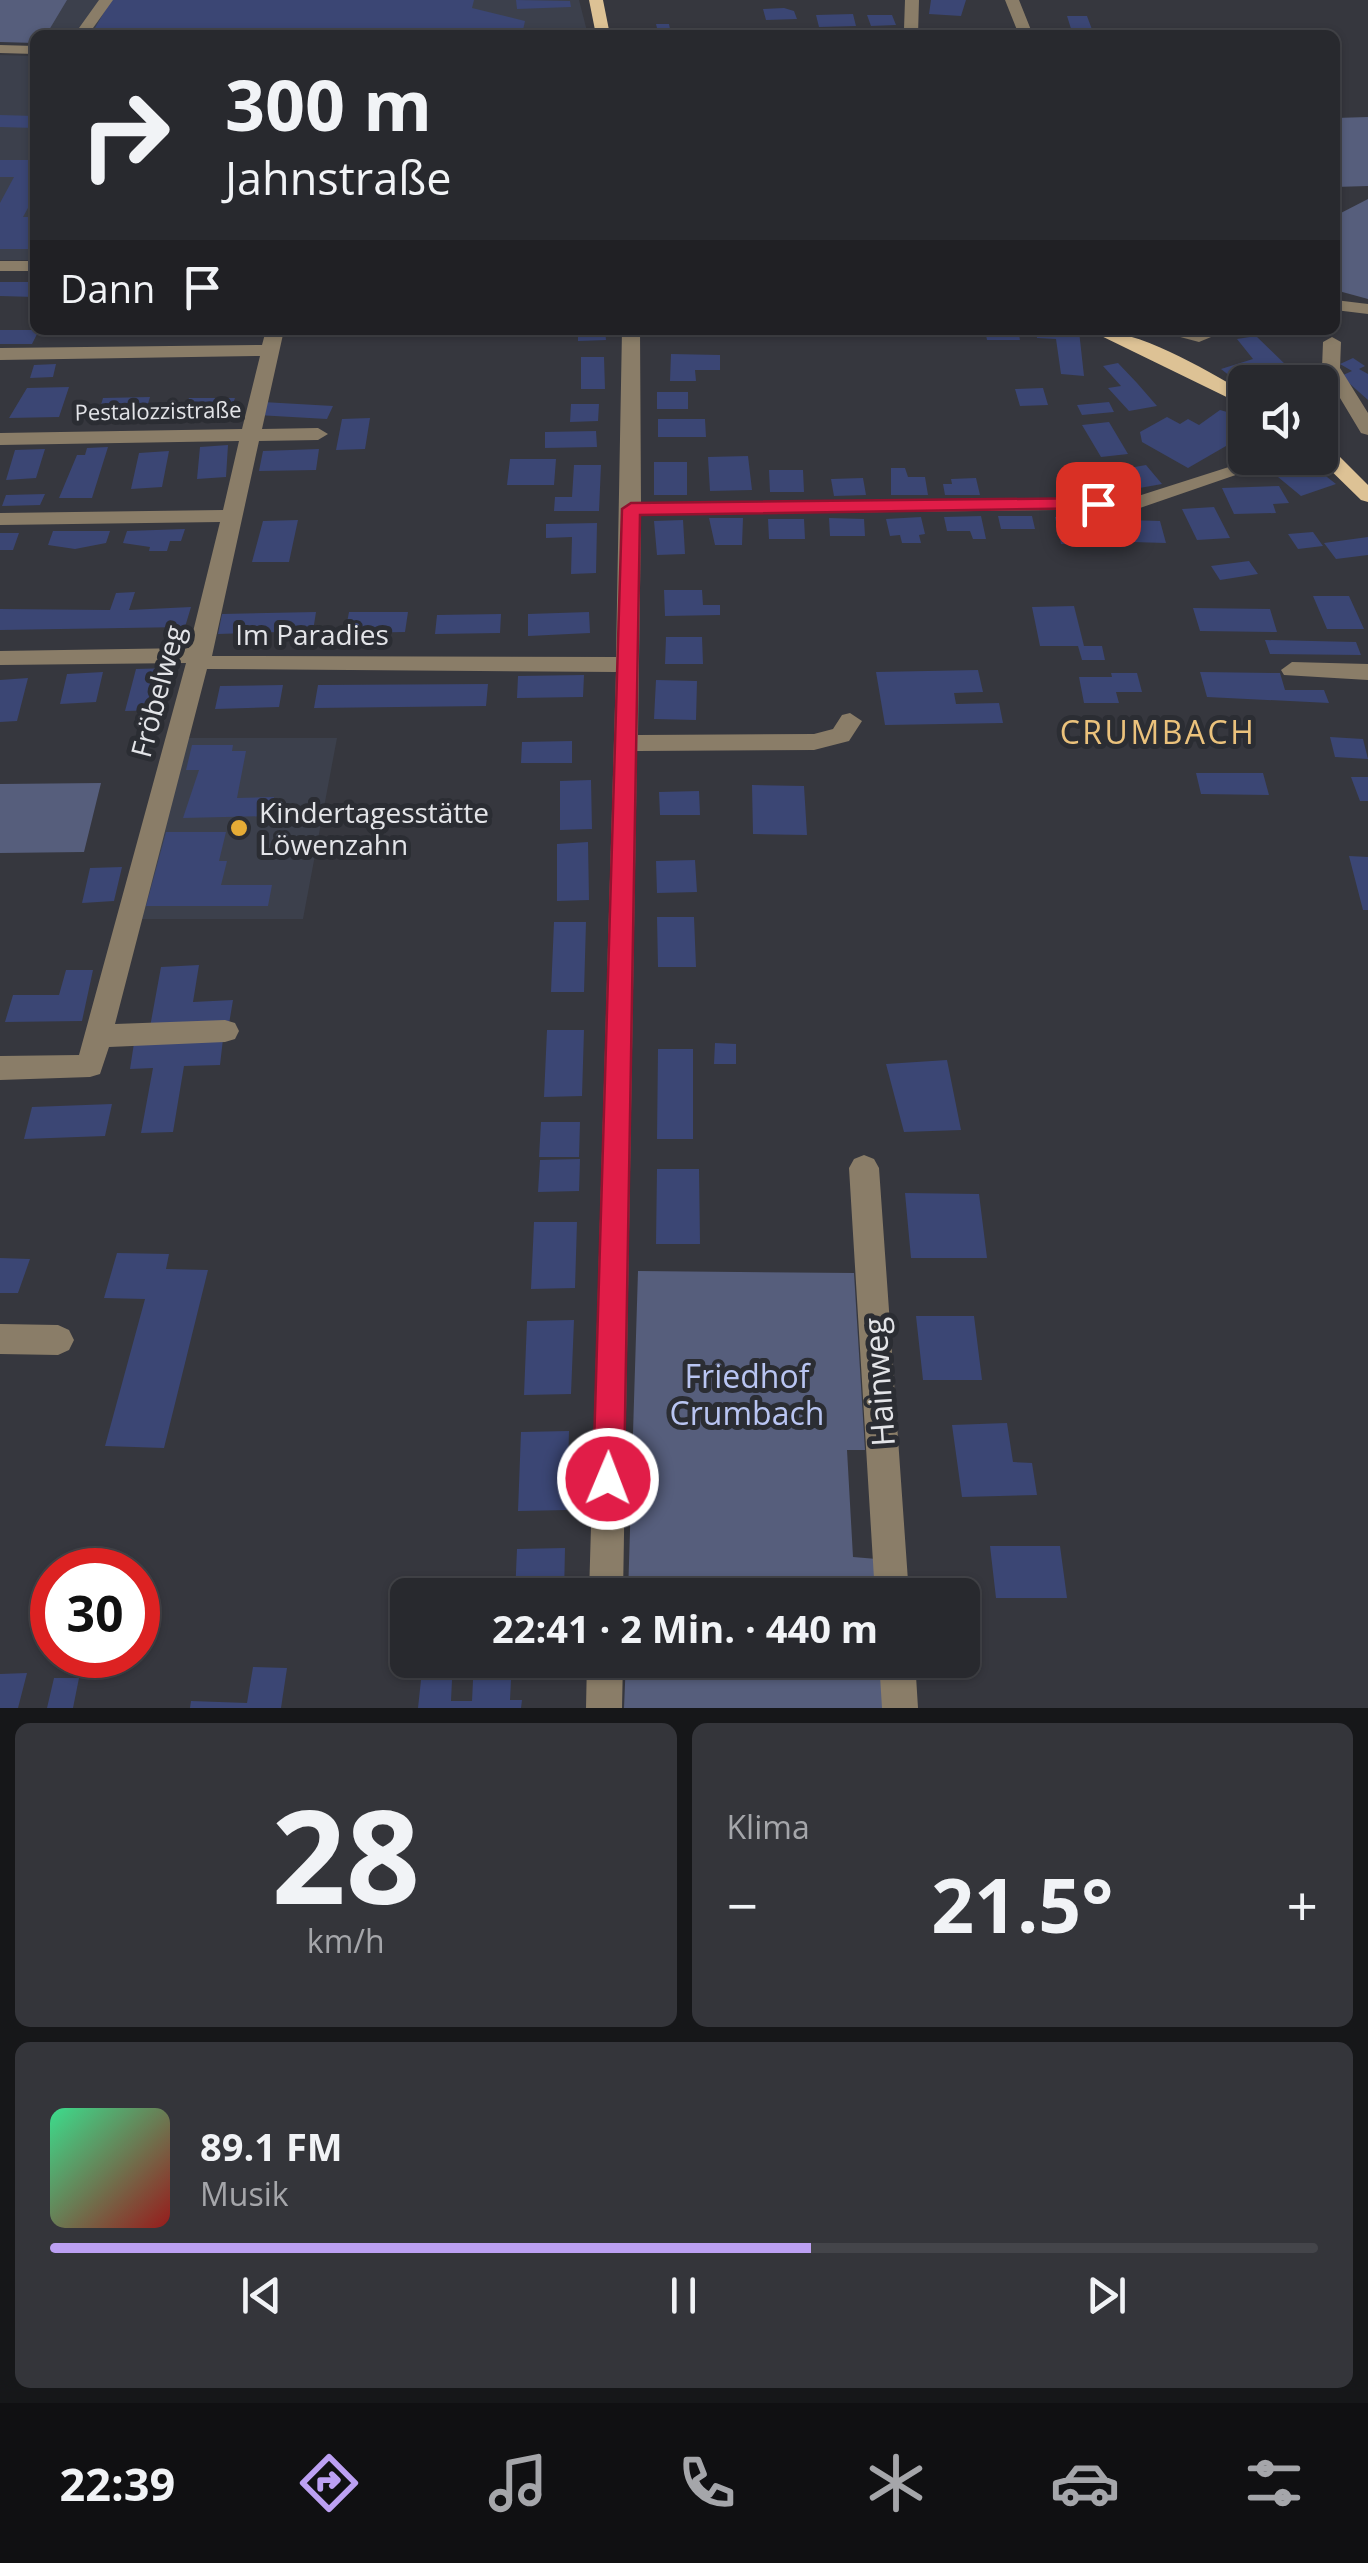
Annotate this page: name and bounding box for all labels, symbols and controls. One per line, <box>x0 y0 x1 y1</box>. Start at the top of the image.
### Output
text: 300 m <box>225 56 432 152</box>
icon: right <box>60 70 190 200</box>
text: Jahnstraße <box>225 147 451 208</box>
icon: arrive <box>175 260 230 315</box>
text: Dann <box>60 262 155 314</box>
map controls <box>1228 365 1338 475</box>
button: sound <box>1228 365 1338 475</box>
street label: Pestalozzistraße <box>74 394 242 426</box>
pin <box>1056 462 1141 547</box>
icon: arrive <box>1071 477 1126 532</box>
street label: Im Paradies <box>235 615 389 653</box>
street label: Fröbelweg <box>121 621 193 761</box>
district label: CRUMBACH <box>1060 710 1256 753</box>
place label: Kindertagesstätte Löwenzahn <box>259 793 489 863</box>
marker: Kindertagesstätte Löwenzahn <box>228 817 250 839</box>
street label: Hainweg <box>852 1316 904 1448</box>
park label: Friedhof Crumbach <box>670 1354 824 1434</box>
position arrow <box>556 1427 660 1531</box>
speed limit sign: 30 <box>30 1548 160 1678</box>
text: 22:41 · 2 Min. · 440 m <box>492 1602 878 1654</box>
text: 28 <box>271 1765 420 1942</box>
text: Klima <box>727 1805 810 1848</box>
text: 21.5° <box>931 1853 1113 1955</box>
text: − <box>727 1867 758 1942</box>
text: + <box>1287 1867 1318 1942</box>
text: km/h <box>307 1919 385 1962</box>
text: 89.1 FM <box>200 2120 343 2172</box>
text: Musik <box>200 2172 289 2215</box>
icon: previous <box>234 2268 289 2323</box>
icon: pause <box>656 2268 711 2323</box>
icon: next <box>1079 2268 1134 2323</box>
icon: directions <box>294 2448 364 2518</box>
icon: music <box>483 2448 553 2518</box>
icon: phone <box>672 2448 742 2518</box>
icon: climate <box>861 2448 931 2518</box>
icon: car <box>1050 2448 1120 2518</box>
icon: filters <box>1239 2448 1309 2518</box>
text: 22:39 <box>59 2453 175 2514</box>

